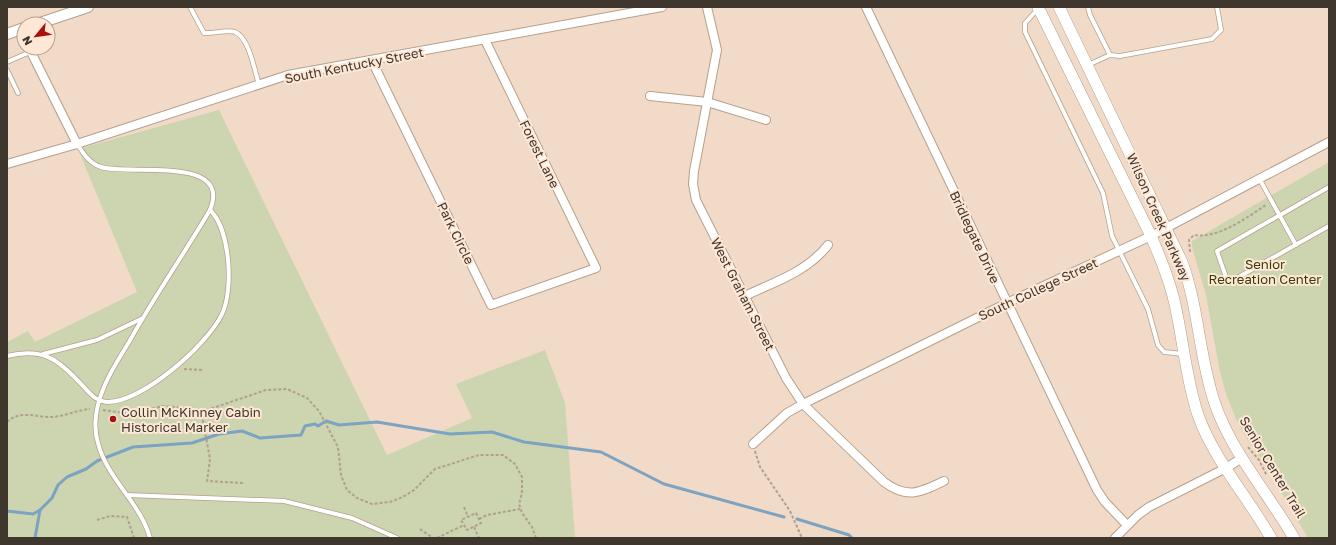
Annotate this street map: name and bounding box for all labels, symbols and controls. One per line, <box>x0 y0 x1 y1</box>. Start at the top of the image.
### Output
north arrow <box>16 16 56 56</box>
text: N <box>19 34 35 48</box>
street label: South Kentucky Street <box>283 44 425 86</box>
street label: Forest Lane <box>517 117 563 191</box>
street label: Wilson Creek Parkway <box>1124 151 1195 284</box>
street label: Bridlegate Drive <box>947 188 1003 286</box>
street label: Park Circle <box>434 199 478 267</box>
street label: West Graham Street <box>708 235 778 353</box>
street label: South College Street <box>976 254 1100 324</box>
park label: Senior Recreation Center <box>1209 256 1321 287</box>
place label: Collin McKinney Cabin Historical Marker <box>121 404 261 435</box>
street label: Senior Center Trail <box>1236 413 1310 521</box>
marker: Collin McKinney Cabin Historical Marker <box>108 414 118 424</box>

